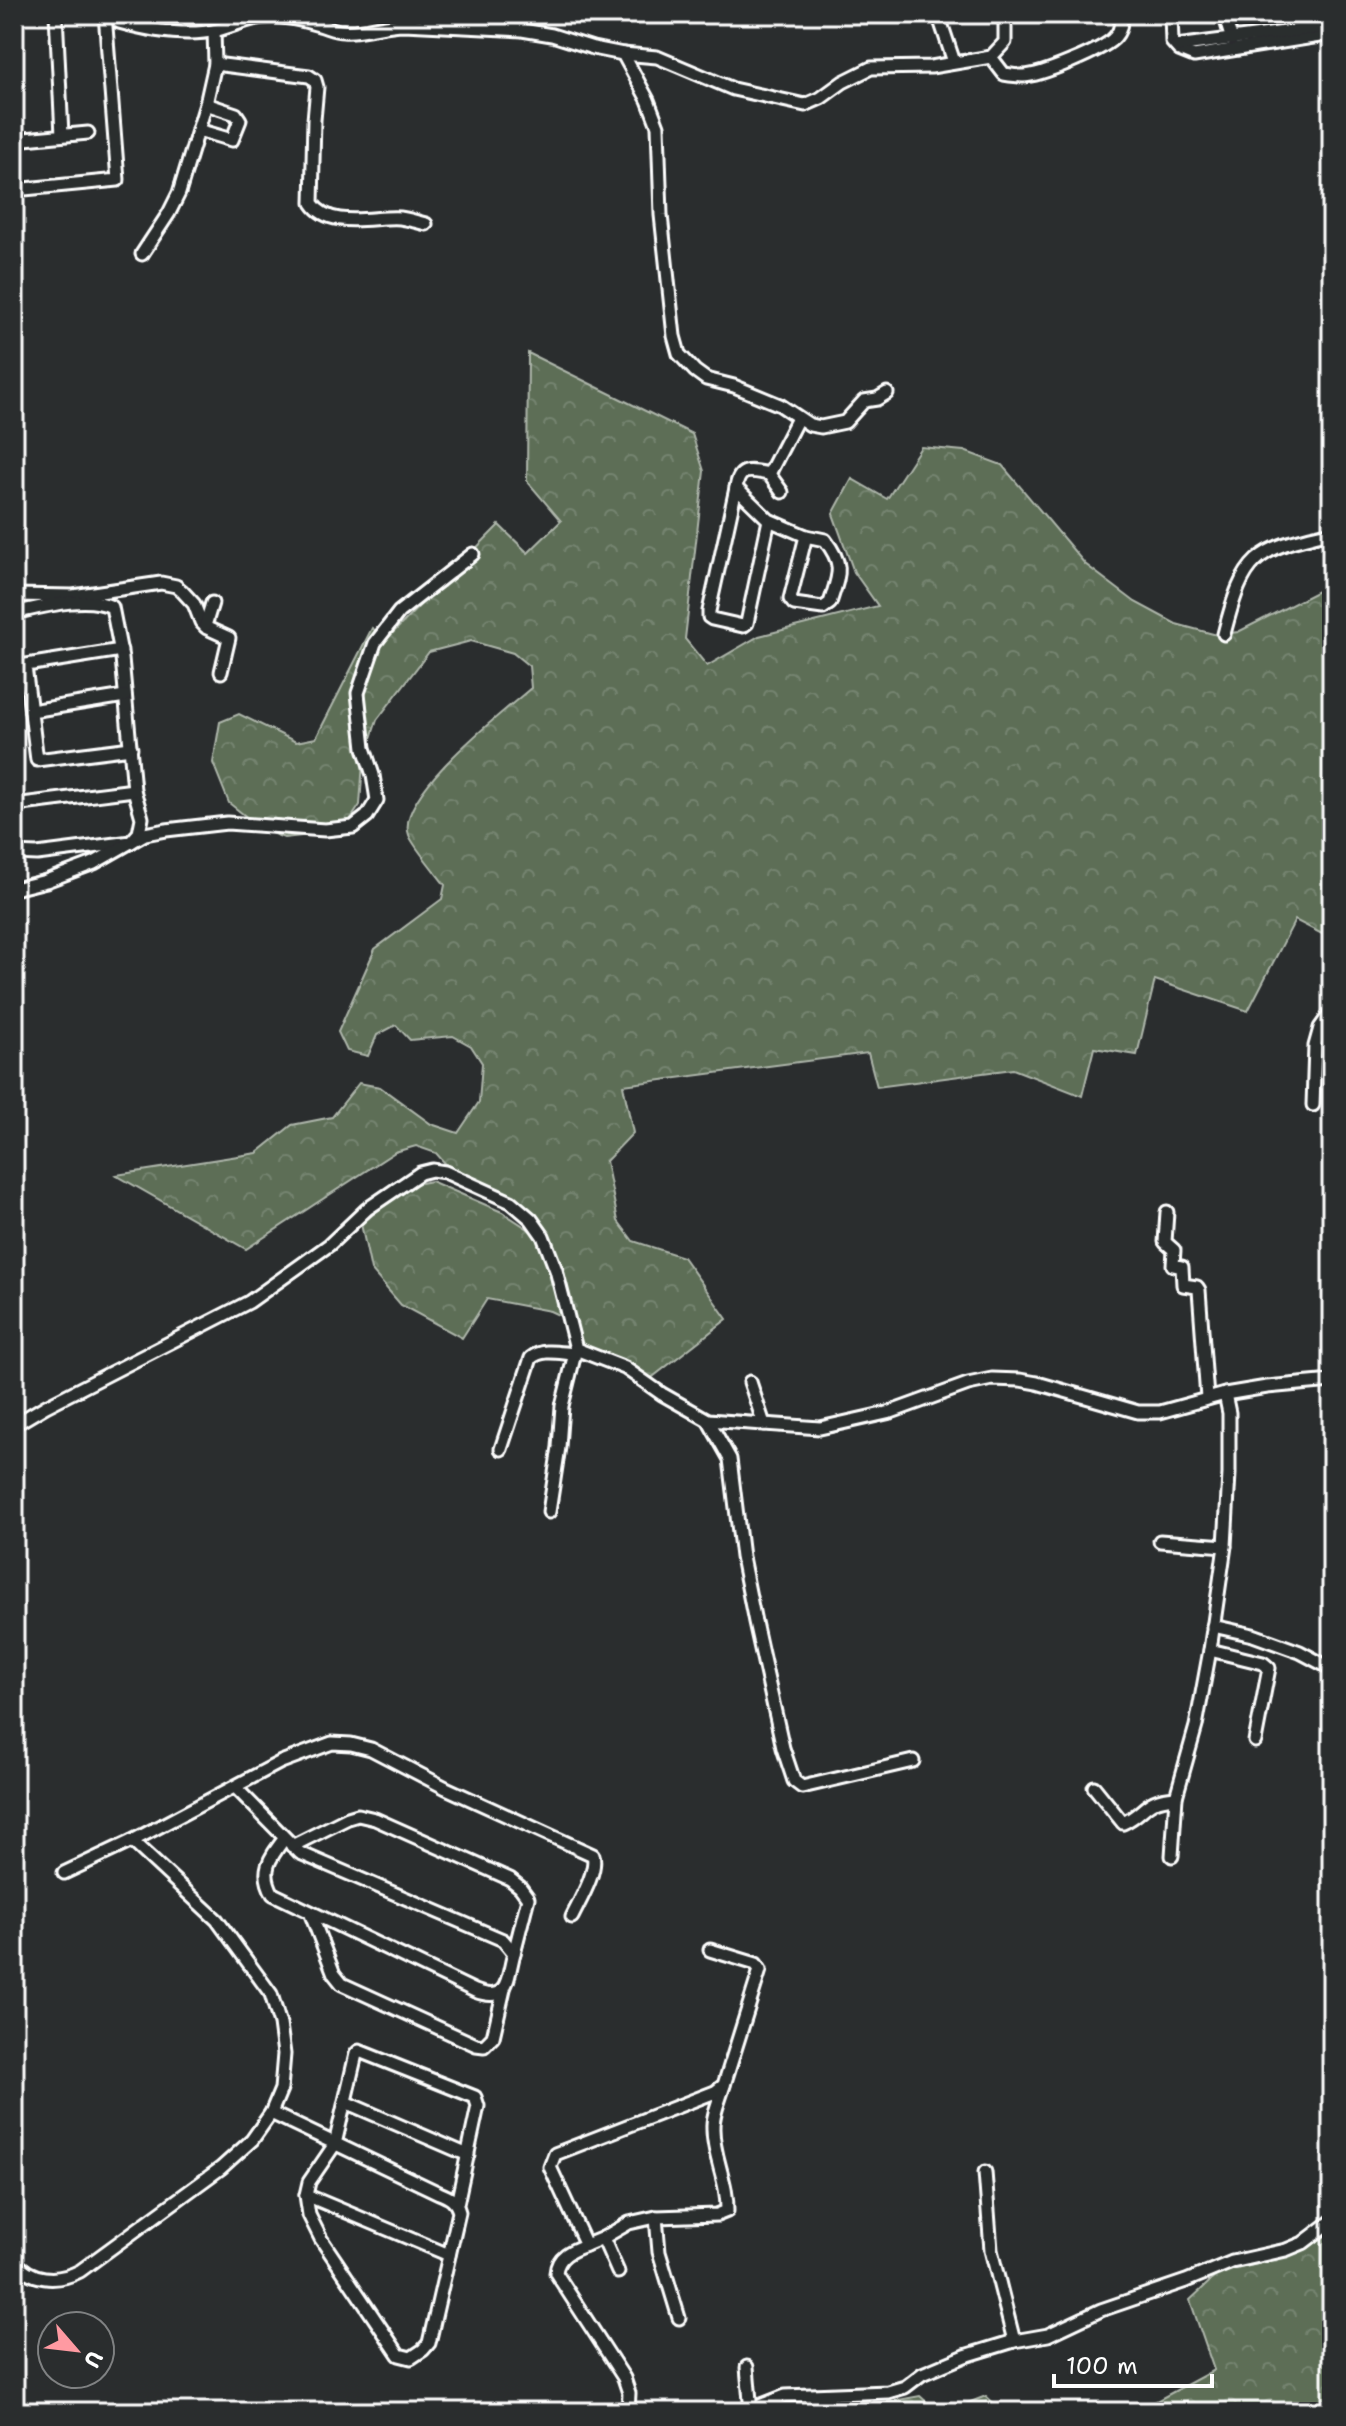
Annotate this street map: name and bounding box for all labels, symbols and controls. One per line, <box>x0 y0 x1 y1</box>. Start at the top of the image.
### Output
north arrow <box>36 2310 116 2390</box>
scale bar <box>1054 2338 1212 2388</box>
text: U <box>77 2346 110 2373</box>
text: 100 m <box>1066 2350 1138 2382</box>

